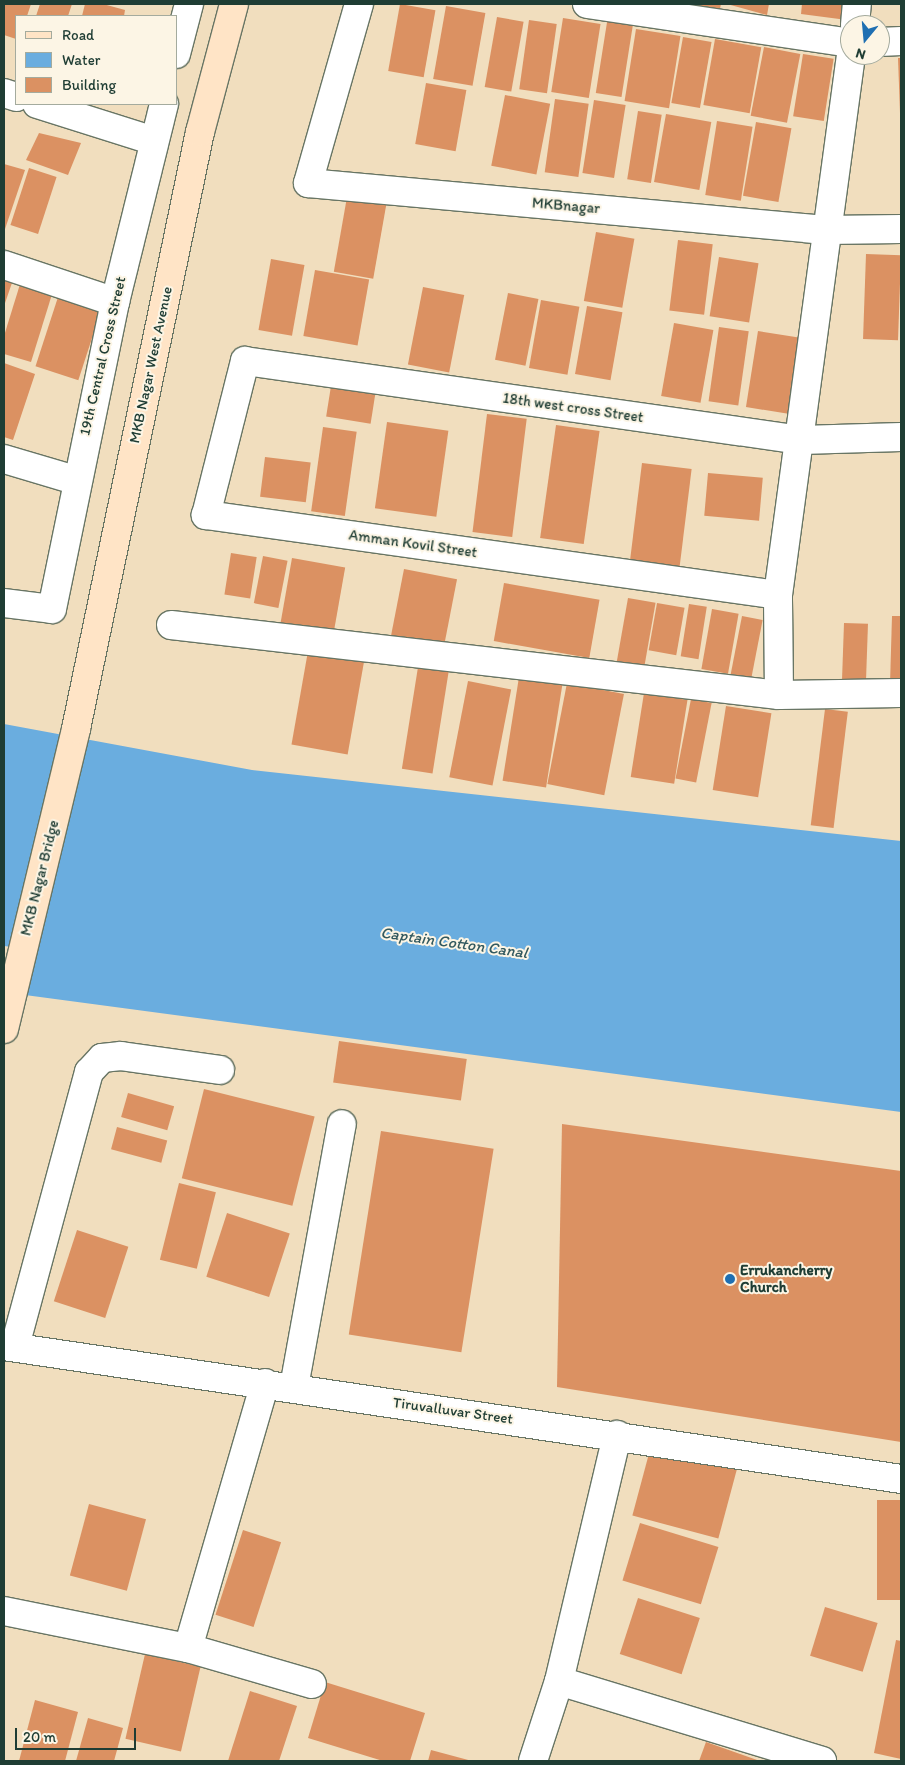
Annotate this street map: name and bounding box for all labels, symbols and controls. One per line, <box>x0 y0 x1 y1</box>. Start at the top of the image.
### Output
legend <box>15 15 178 105</box>
north arrow <box>840 15 890 65</box>
text: Road <box>62 26 94 44</box>
text: N <box>854 44 868 63</box>
text: Water <box>62 51 100 69</box>
text: Building <box>62 76 116 94</box>
street label: MKBnagar <box>531 194 601 218</box>
street label: 19th Central Cross Street <box>76 275 130 437</box>
street label: MKB Nagar West Avenue <box>126 286 176 444</box>
street label: 18th west cross Street <box>502 389 644 427</box>
street label: Amman Kovil Street <box>348 526 478 562</box>
street label: MKB Nagar Bridge <box>17 818 63 938</box>
water label: Captain Cotton Canal <box>379 923 529 963</box>
place label: Errukancherry Church <box>740 1261 832 1296</box>
marker: Errukancherry Church <box>724 1273 736 1285</box>
street label: Tiruvalluvar Street <box>392 1394 514 1428</box>
scale bar <box>18 1718 139 1750</box>
text: 20 m <box>23 1728 56 1746</box>

